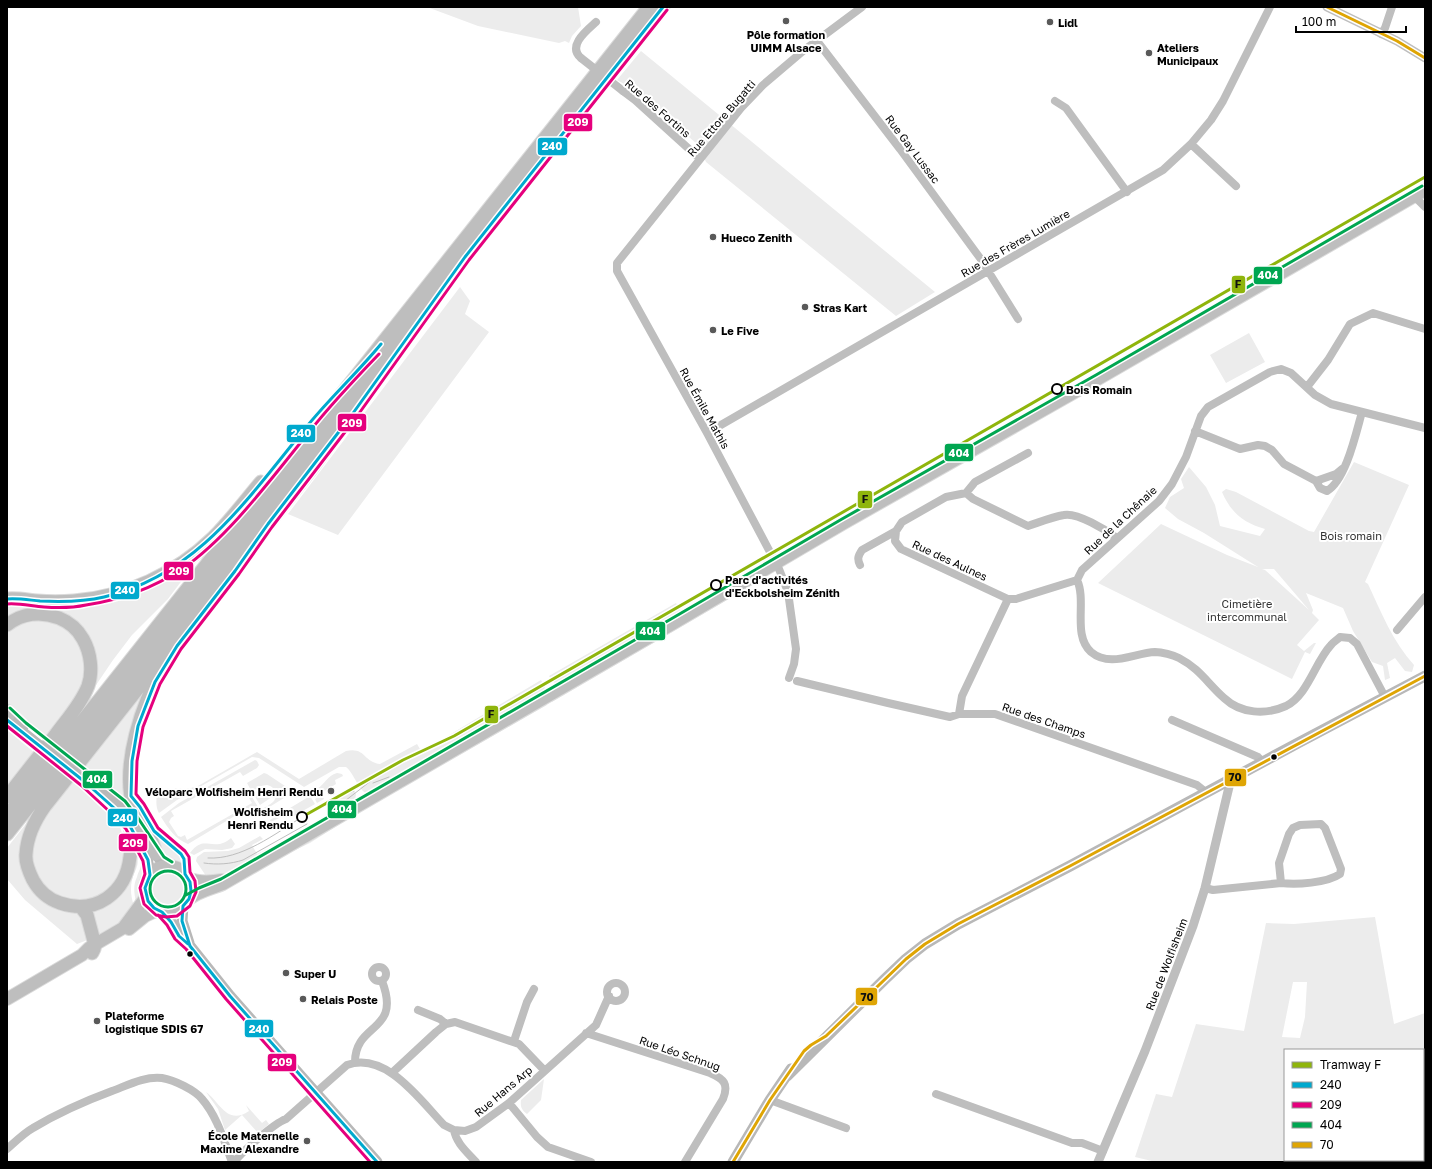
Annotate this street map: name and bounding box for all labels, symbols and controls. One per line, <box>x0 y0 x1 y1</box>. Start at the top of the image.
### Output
scale bar <box>1296 8 1406 34</box>
text: 100 m <box>1302 14 1336 29</box>
marker: Pôle formation UIMM Alsace <box>781 16 791 26</box>
place label: Lidl <box>1058 16 1078 29</box>
marker: Lidl <box>1045 17 1055 27</box>
place label: Pôle formation UIMM Alsace <box>747 28 825 54</box>
place label: Ateliers Municipaux <box>1157 41 1219 67</box>
marker: Ateliers Municipaux <box>1144 48 1154 58</box>
street label: Rue des Fortins <box>623 76 693 140</box>
street label: Rue Ettore Bugatti <box>684 77 758 159</box>
street label: Rue Gay Lussac <box>883 112 943 186</box>
line badge: 209 <box>563 113 593 132</box>
text: 209 <box>568 115 588 128</box>
line badge: 240 <box>537 137 568 156</box>
text: 240 <box>542 139 562 152</box>
street label: Rue des Frères Lumière <box>958 207 1072 279</box>
place label: Hueco Zenith <box>721 231 792 244</box>
marker: Hueco Zenith <box>708 232 718 242</box>
line badge: 404 <box>1253 266 1283 285</box>
text: 404 <box>1258 268 1279 281</box>
line badge: F <box>1231 275 1246 294</box>
text: F <box>1235 277 1242 290</box>
place label: Stras Kart <box>813 301 868 314</box>
marker: Stras Kart <box>800 302 810 312</box>
place label: Le Five <box>721 324 759 337</box>
marker: Le Five <box>708 325 718 335</box>
street label: Rue Émile Mathis <box>677 365 733 451</box>
marker: Bois Romain <box>1051 383 1063 395</box>
place label: Bois Romain <box>1066 383 1132 396</box>
line badge: 209 <box>337 413 367 432</box>
text: 209 <box>342 416 362 429</box>
line badge: 240 <box>286 424 316 443</box>
text: 240 <box>291 426 311 439</box>
line badge: 404 <box>944 443 974 462</box>
text: 404 <box>949 446 970 459</box>
street label: Rue de la Chênaie <box>1081 483 1159 557</box>
line badge: F <box>857 490 873 509</box>
text: F <box>862 492 869 505</box>
park label: Bois romain <box>1320 529 1382 542</box>
street label: Rue des Aulnes <box>911 537 990 583</box>
line badge: 209 <box>163 561 194 581</box>
text: 209 <box>169 564 189 577</box>
place label: Parc d'activités d'Eckbolsheim Zénith <box>725 573 840 599</box>
marker: Parc d'activités d'Eckbolsheim Zénith <box>710 579 722 591</box>
line badge: 240 <box>110 581 140 600</box>
text: 240 <box>115 583 135 596</box>
park label: Cimetière intercommunal <box>1207 597 1287 623</box>
line badge: 404 <box>635 621 666 641</box>
text: 404 <box>640 624 661 637</box>
street label: Rue des Champs <box>1000 700 1088 740</box>
line badge: F <box>484 705 499 724</box>
text: F <box>488 707 495 720</box>
unlabelled marker <box>1269 752 1279 762</box>
line badge: 70 <box>1224 768 1247 787</box>
line badge: 404 <box>82 770 113 789</box>
text: 70 <box>1228 770 1242 783</box>
text: 404 <box>87 772 108 785</box>
place label: Véloparc Wolfisheim Henri Rendu <box>145 785 323 798</box>
marker: Véloparc Wolfisheim Henri Rendu <box>326 786 336 796</box>
line badge: 404 <box>327 800 357 819</box>
text: 404 <box>332 802 353 815</box>
place label: Wolfisheim Henri Rendu <box>228 805 293 831</box>
line badge: 240 <box>107 808 138 827</box>
text: 240 <box>113 811 133 824</box>
marker: Wolfisheim Henri Rendu <box>296 811 308 823</box>
line badge: 209 <box>118 833 148 852</box>
text: 209 <box>123 836 143 849</box>
street label: Rue de Wolfisheim <box>1142 916 1190 1012</box>
unlabelled marker <box>185 949 195 959</box>
place label: Super U <box>294 967 336 980</box>
marker: Super U <box>281 968 291 978</box>
line badge: 70 <box>855 987 878 1006</box>
text: 70 <box>860 990 874 1003</box>
place label: Relais Poste <box>311 993 378 1006</box>
marker: Relais Poste <box>298 994 308 1004</box>
place label: Plateforme logistique SDIS 67 <box>105 1009 203 1035</box>
marker: Plateforme logistique SDIS 67 <box>92 1016 102 1026</box>
line badge: 240 <box>244 1019 274 1038</box>
text: 240 <box>249 1022 269 1035</box>
street label: Rue Léo Schnug <box>638 1033 722 1073</box>
legend <box>1284 1049 1424 1161</box>
line badge: 209 <box>267 1053 297 1072</box>
text: 209 <box>272 1055 292 1068</box>
text: Tramway F <box>1320 1057 1381 1072</box>
street label: Rue Hans Arp <box>471 1063 535 1119</box>
text: 240 <box>1320 1077 1342 1092</box>
text: 209 <box>1320 1097 1342 1112</box>
text: 404 <box>1320 1117 1342 1132</box>
place label: École Maternelle Maxime Alexandre <box>200 1129 300 1155</box>
marker: École Maternelle Maxime Alexandre <box>302 1136 312 1146</box>
text: 70 <box>1320 1137 1334 1152</box>

